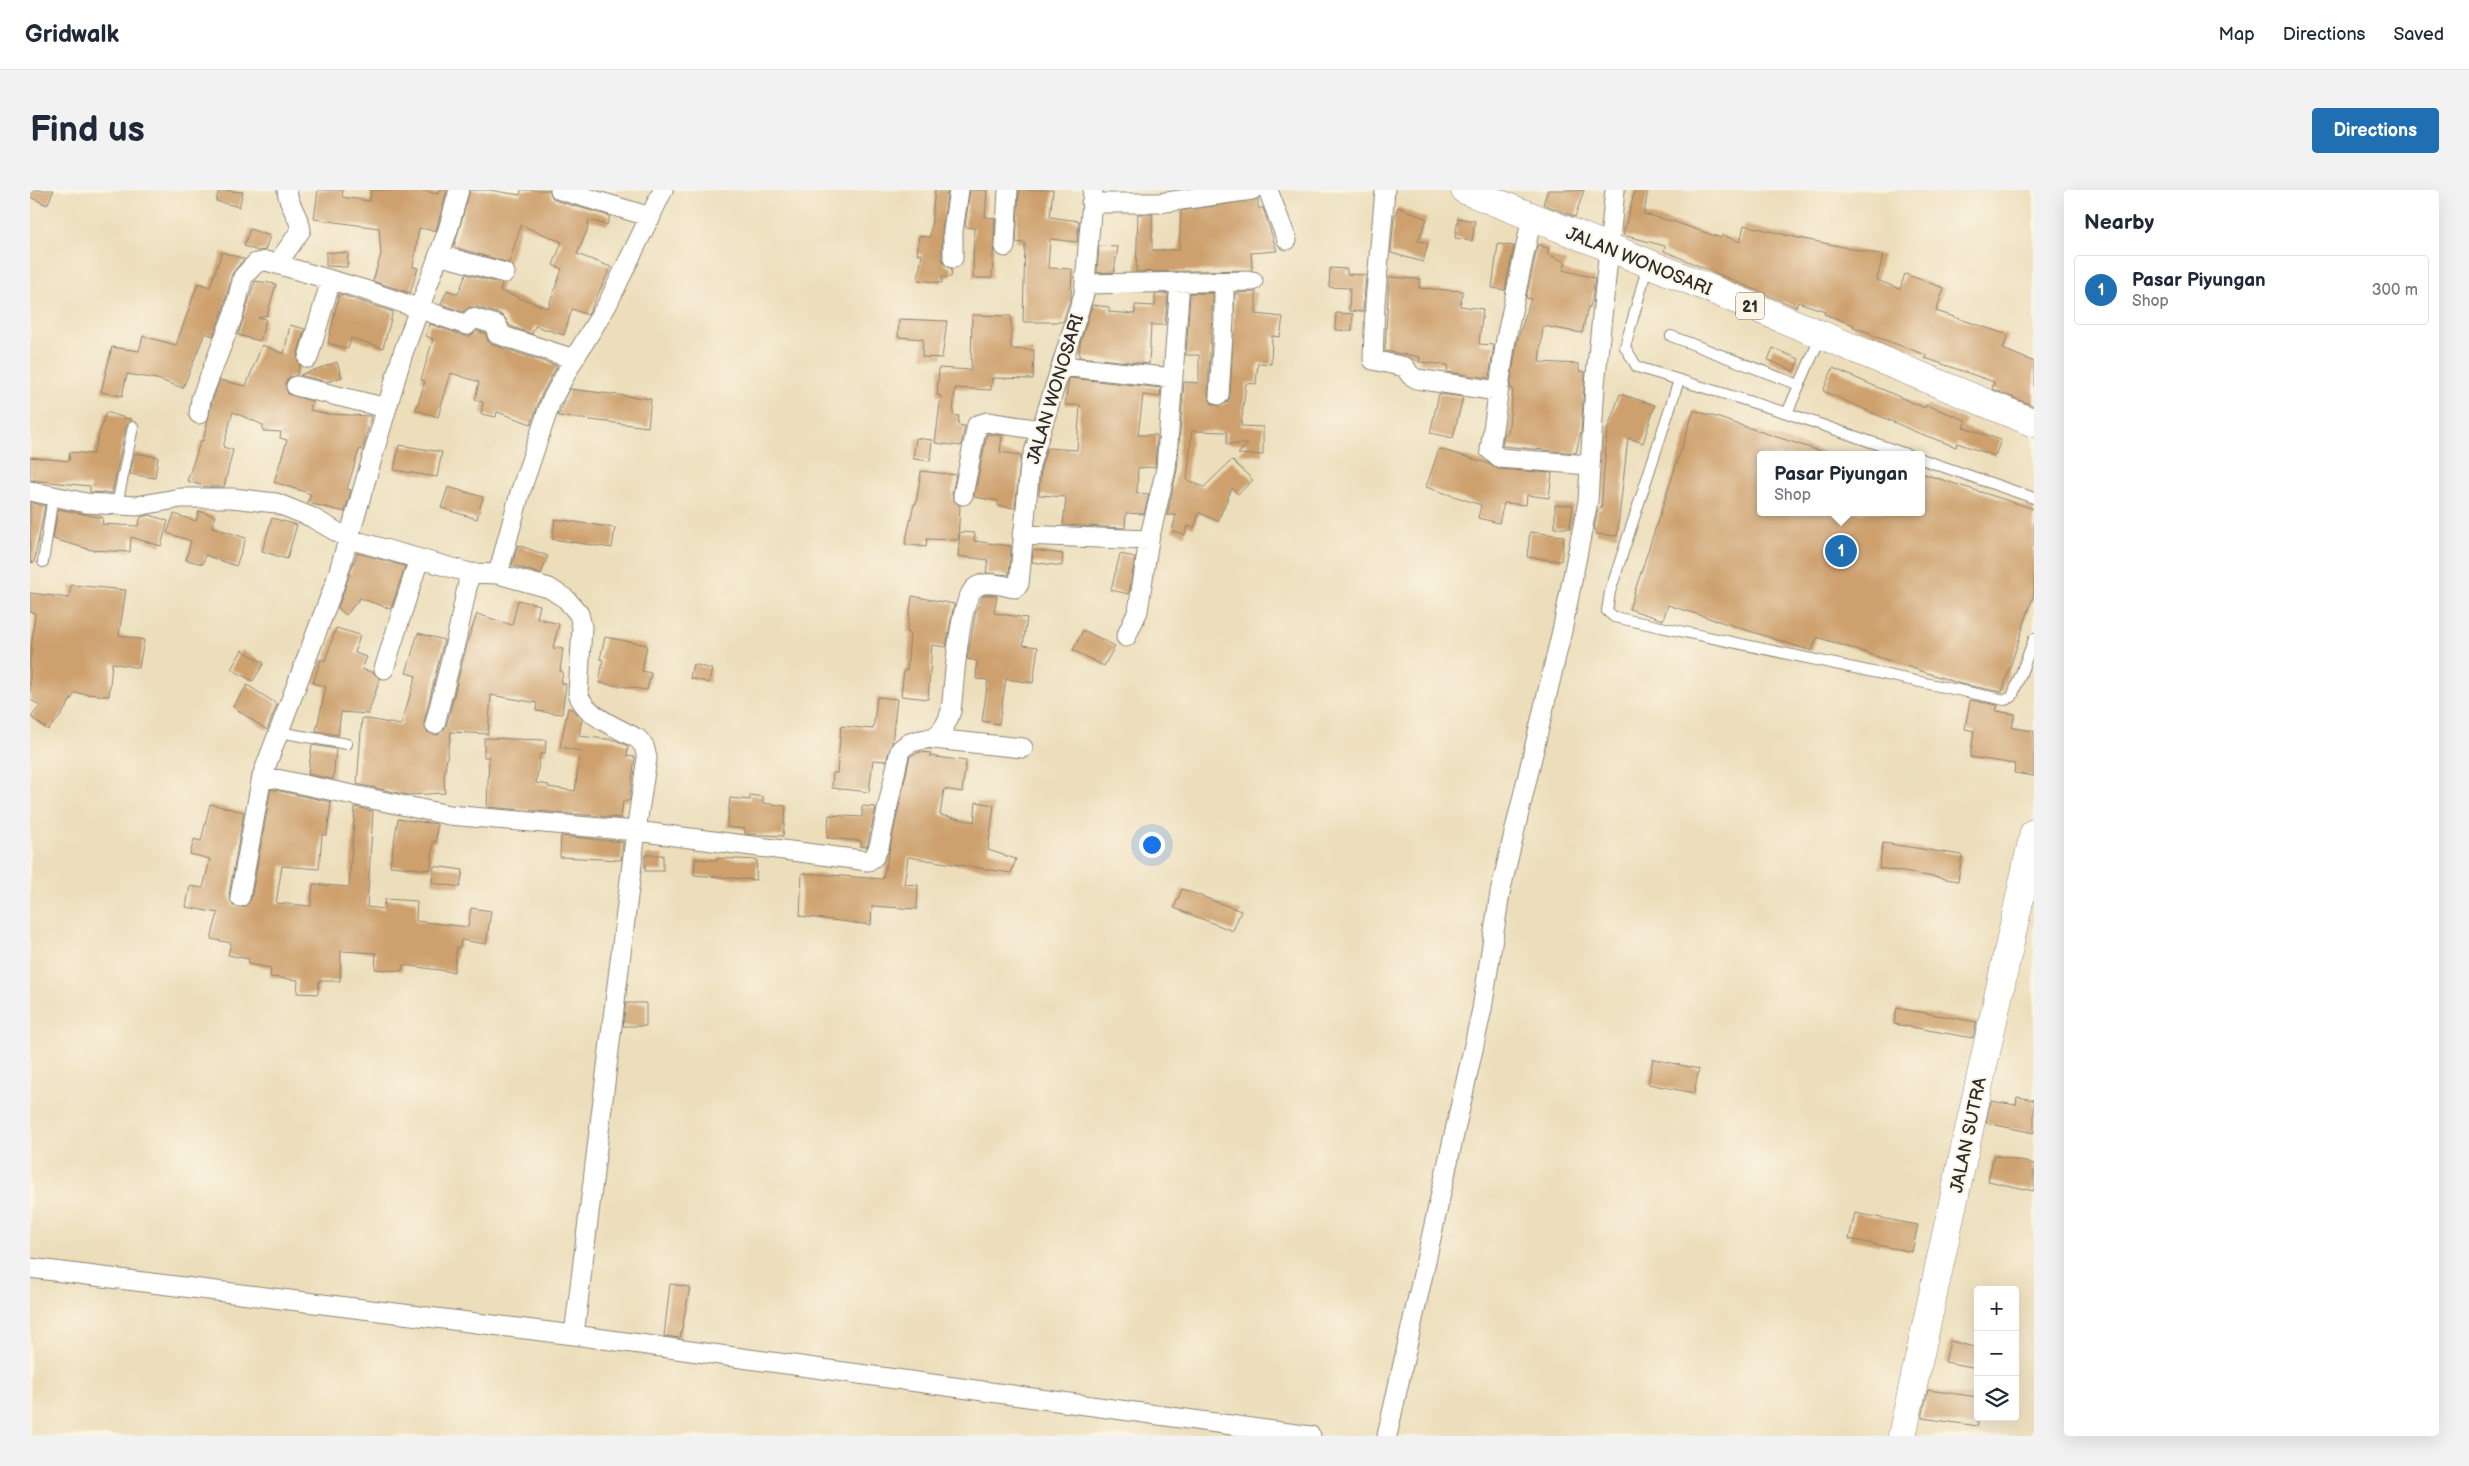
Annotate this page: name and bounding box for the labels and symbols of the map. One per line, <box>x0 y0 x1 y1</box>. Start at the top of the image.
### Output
street label: JALAN WONOSARI <box>1563 223 1715 300</box>
road number: 21 <box>1736 292 1764 320</box>
street label: JALAN WONOSARI <box>1023 312 1088 467</box>
pin: 1 <box>1825 532 1857 570</box>
your location <box>1139 832 1165 858</box>
street label: JALAN SUTRA <box>1946 1075 1991 1195</box>

